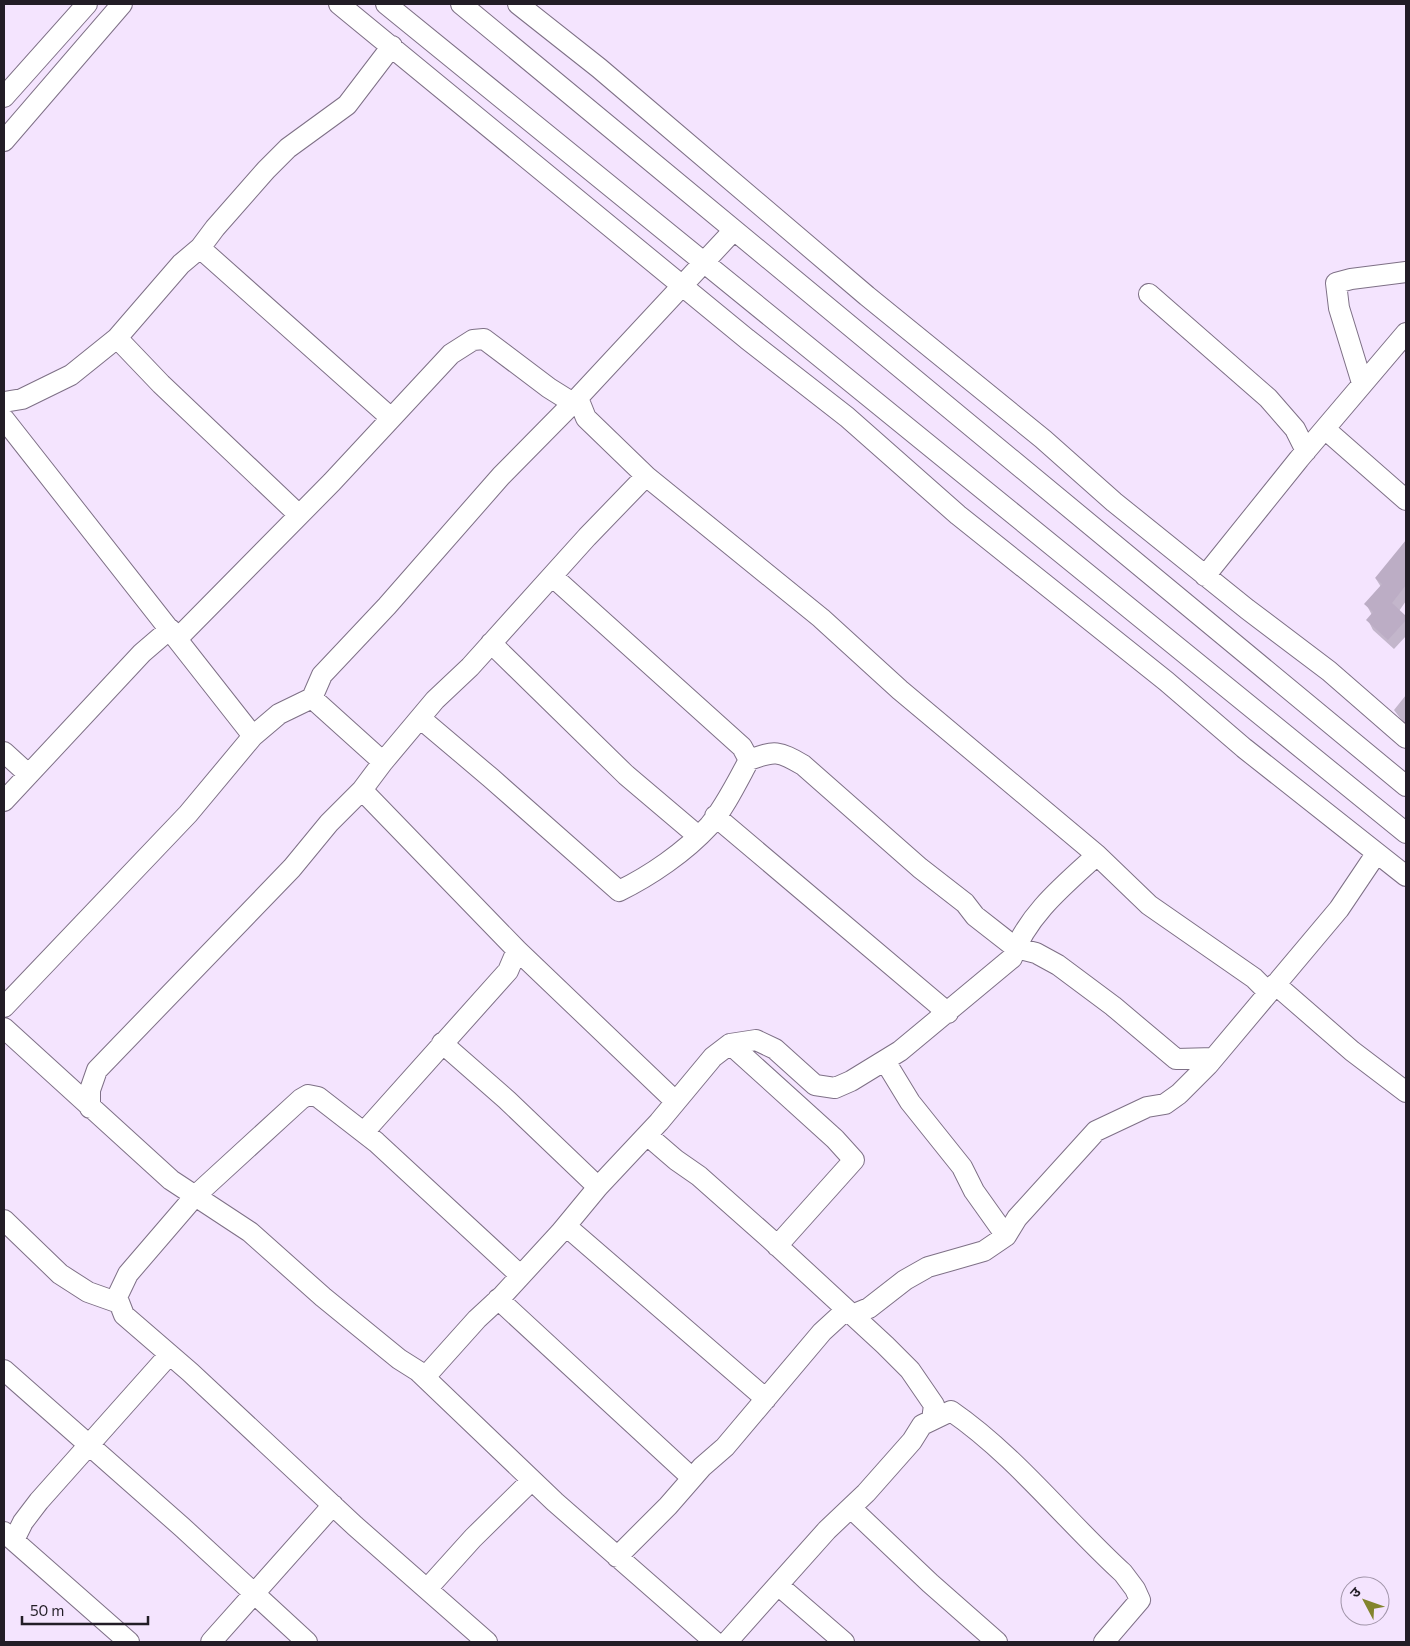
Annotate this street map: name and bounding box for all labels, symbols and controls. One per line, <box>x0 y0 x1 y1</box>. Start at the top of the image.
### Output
north arrow <box>1340 1576 1390 1626</box>
text: उ <box>1346 1583 1364 1601</box>
scale bar <box>22 1594 149 1626</box>
text: 50 m <box>30 1601 64 1619</box>

